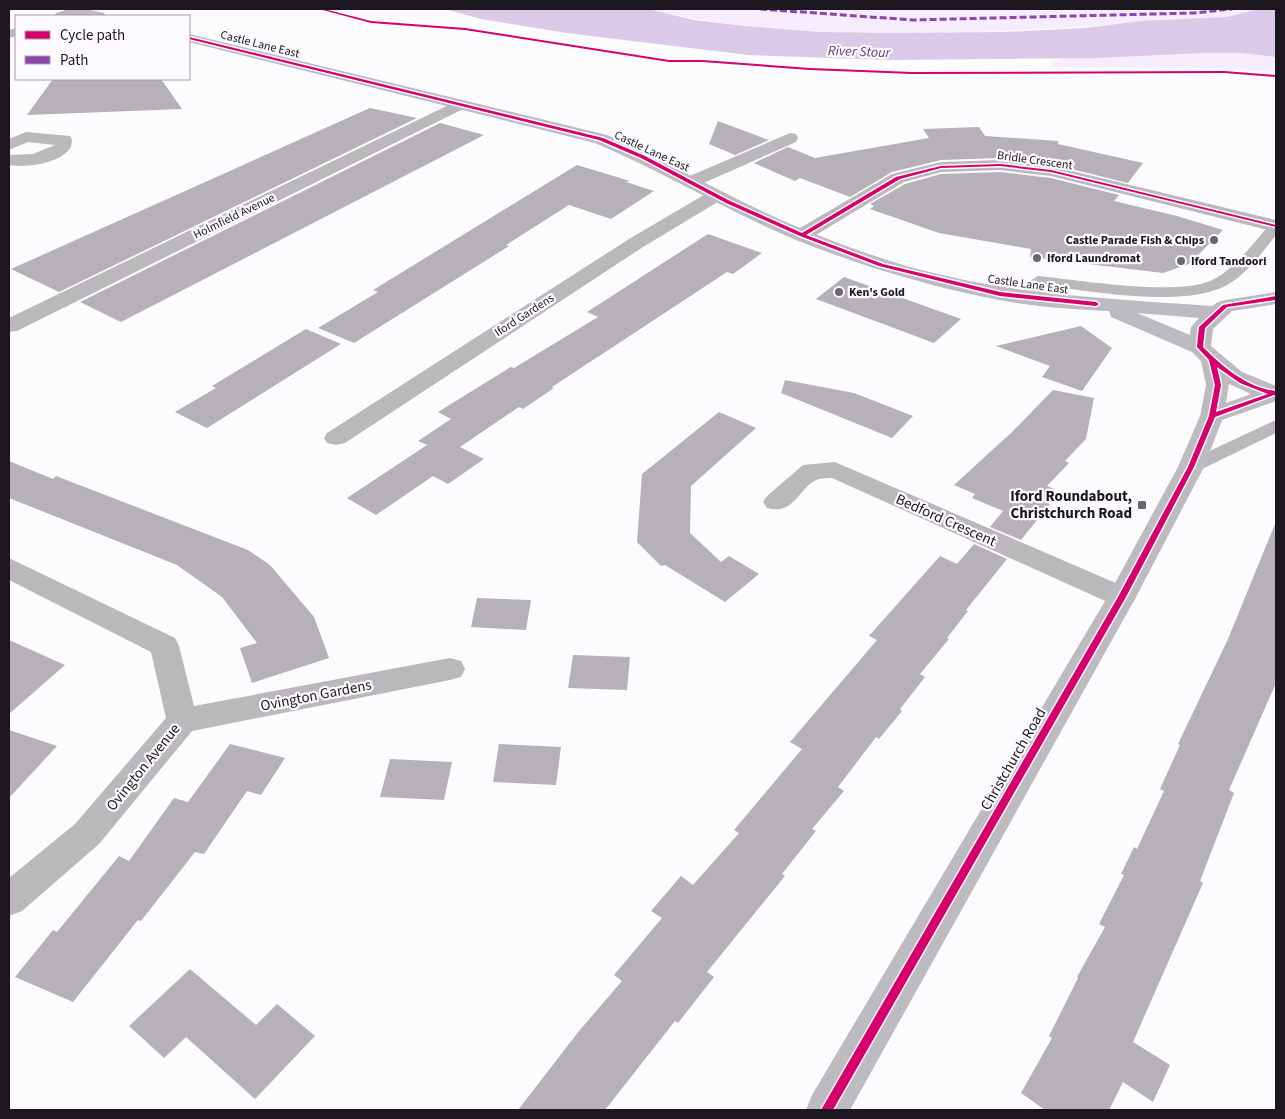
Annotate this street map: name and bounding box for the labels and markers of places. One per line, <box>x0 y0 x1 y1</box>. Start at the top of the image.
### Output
place label: Castle Parade Fish & Chips <box>1066 232 1204 249</box>
marker: Castle Parade Fish & Chips <box>1208 234 1220 246</box>
place label: Iford Laundromat <box>1047 250 1141 267</box>
marker: Iford Laundromat <box>1031 252 1043 264</box>
place label: Iford Tandoori <box>1191 253 1267 270</box>
marker: Iford Tandoori <box>1175 255 1187 267</box>
place label: Ken's Gold <box>849 284 905 301</box>
marker: Ken's Gold <box>833 286 845 298</box>
place label: Iford Roundabout, Christchurch Road <box>1010 486 1132 524</box>
marker: Iford Roundabout, Christchurch Road <box>1136 499 1148 511</box>

